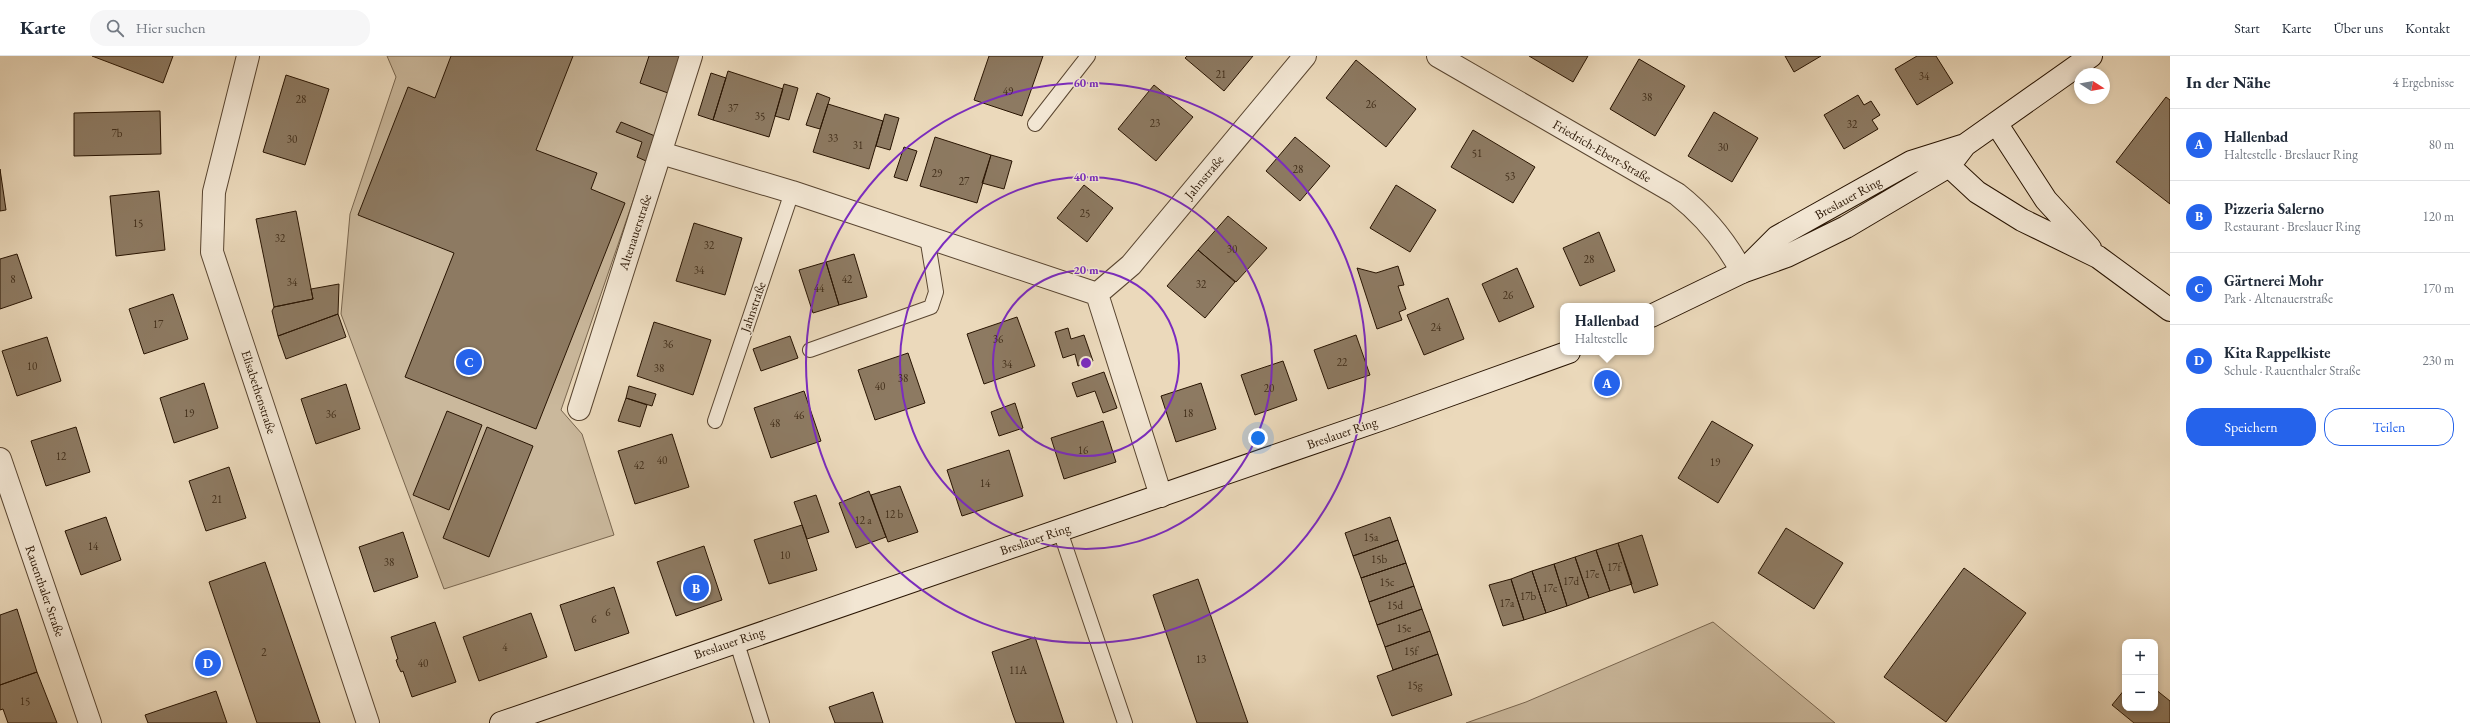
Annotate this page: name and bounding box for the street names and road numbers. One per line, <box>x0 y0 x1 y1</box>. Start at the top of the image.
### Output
street label: Friedrich-Ebert-Straße <box>1550 116 1654 186</box>
street label: Jahnstraße <box>1180 151 1227 203</box>
street label: Breslauer Ring <box>1812 173 1885 223</box>
street label: Altenauerstraße <box>614 192 655 273</box>
street label: Jahnstraße <box>736 279 770 336</box>
street label: Elisabethenstraße <box>237 348 281 436</box>
street label: Breslauer Ring <box>1305 413 1380 453</box>
street label: Breslauer Ring <box>998 519 1073 559</box>
street label: Rauenthaler Straße <box>21 543 69 639</box>
street label: Breslauer Ring <box>692 623 767 663</box>

